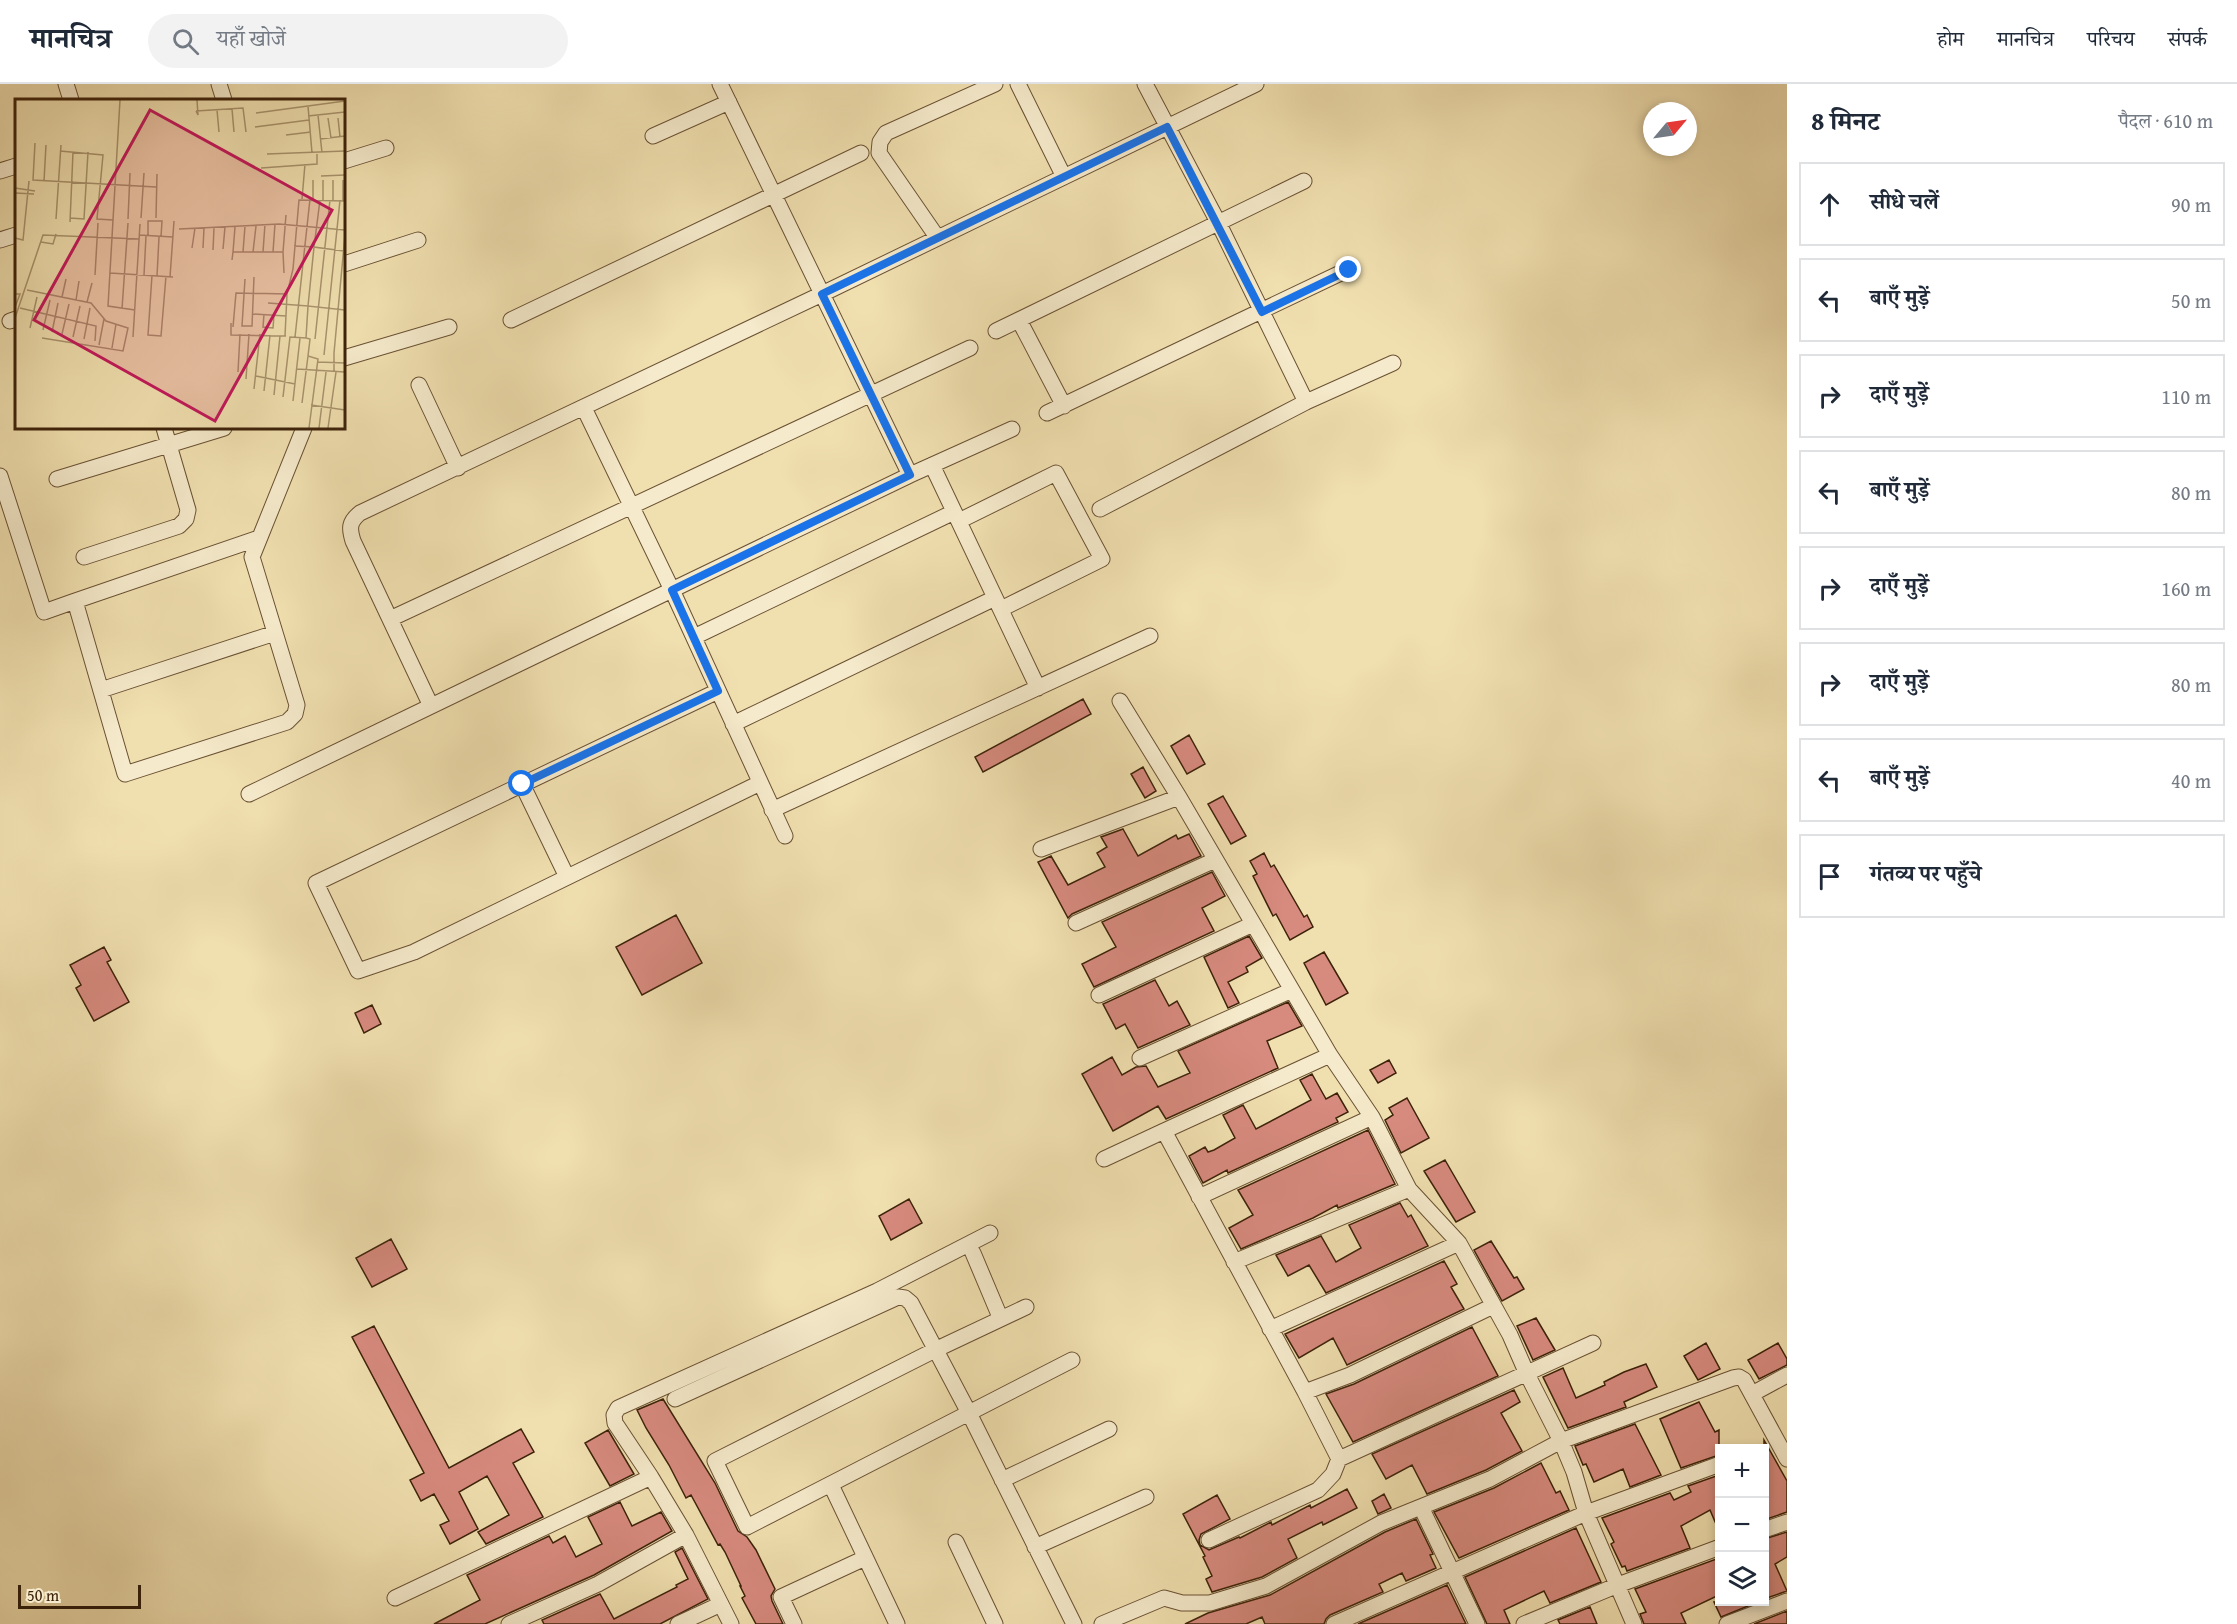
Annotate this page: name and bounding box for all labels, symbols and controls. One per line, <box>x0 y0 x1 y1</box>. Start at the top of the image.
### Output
search box <box>148 14 568 68</box>
text: मानचित्र <box>30 17 112 58</box>
text: यहाँ खोजें <box>217 22 286 54</box>
text: होम <box>1937 23 1964 54</box>
text: मानचित्र <box>1997 23 2054 54</box>
text: परिचय <box>2087 23 2135 54</box>
text: संपर्क <box>2168 23 2207 54</box>
icon: search <box>169 25 202 58</box>
inset map <box>15 99 345 429</box>
text: 8 मिनट <box>1811 101 1879 140</box>
north arrow <box>1643 102 1697 156</box>
text: पैदल · 610 m <box>2119 106 2213 135</box>
text: सीधे चलें <box>1870 185 1939 217</box>
icon: ahead <box>1813 188 1846 221</box>
text: 90 m <box>2171 190 2211 219</box>
route end <box>1335 256 1361 282</box>
text: बाएँ मुड़ें <box>1870 281 1929 313</box>
icon: left <box>1813 284 1846 317</box>
text: 50 m <box>2171 286 2211 315</box>
text: दाएँ मुड़ें <box>1870 377 1929 409</box>
icon: right <box>1813 380 1846 413</box>
text: 110 m <box>2161 382 2211 411</box>
text: बाएँ मुड़ें <box>1870 473 1929 505</box>
icon: left <box>1813 476 1846 509</box>
text: 80 m <box>2171 478 2211 507</box>
text: दाएँ मुड़ें <box>1870 569 1929 601</box>
icon: right <box>1813 572 1846 605</box>
text: 160 m <box>2161 574 2211 603</box>
text: दाएँ मुड़ें <box>1870 665 1929 697</box>
icon: right <box>1813 668 1846 701</box>
text: 80 m <box>2171 670 2211 699</box>
text: बाएँ मुड़ें <box>1870 761 1929 793</box>
icon: left <box>1813 764 1846 797</box>
text: 40 m <box>2171 766 2211 795</box>
route start <box>508 770 534 796</box>
text: गंतव्य पर पहुँचे <box>1870 857 1981 889</box>
icon: arrive <box>1813 860 1846 893</box>
map controls <box>1715 1444 1769 1606</box>
button: + <box>1715 1444 1769 1498</box>
button: − <box>1715 1498 1769 1552</box>
button: layers <box>1715 1552 1769 1606</box>
scale bar <box>18 1582 141 1610</box>
text: 50 m <box>27 1583 59 1607</box>

